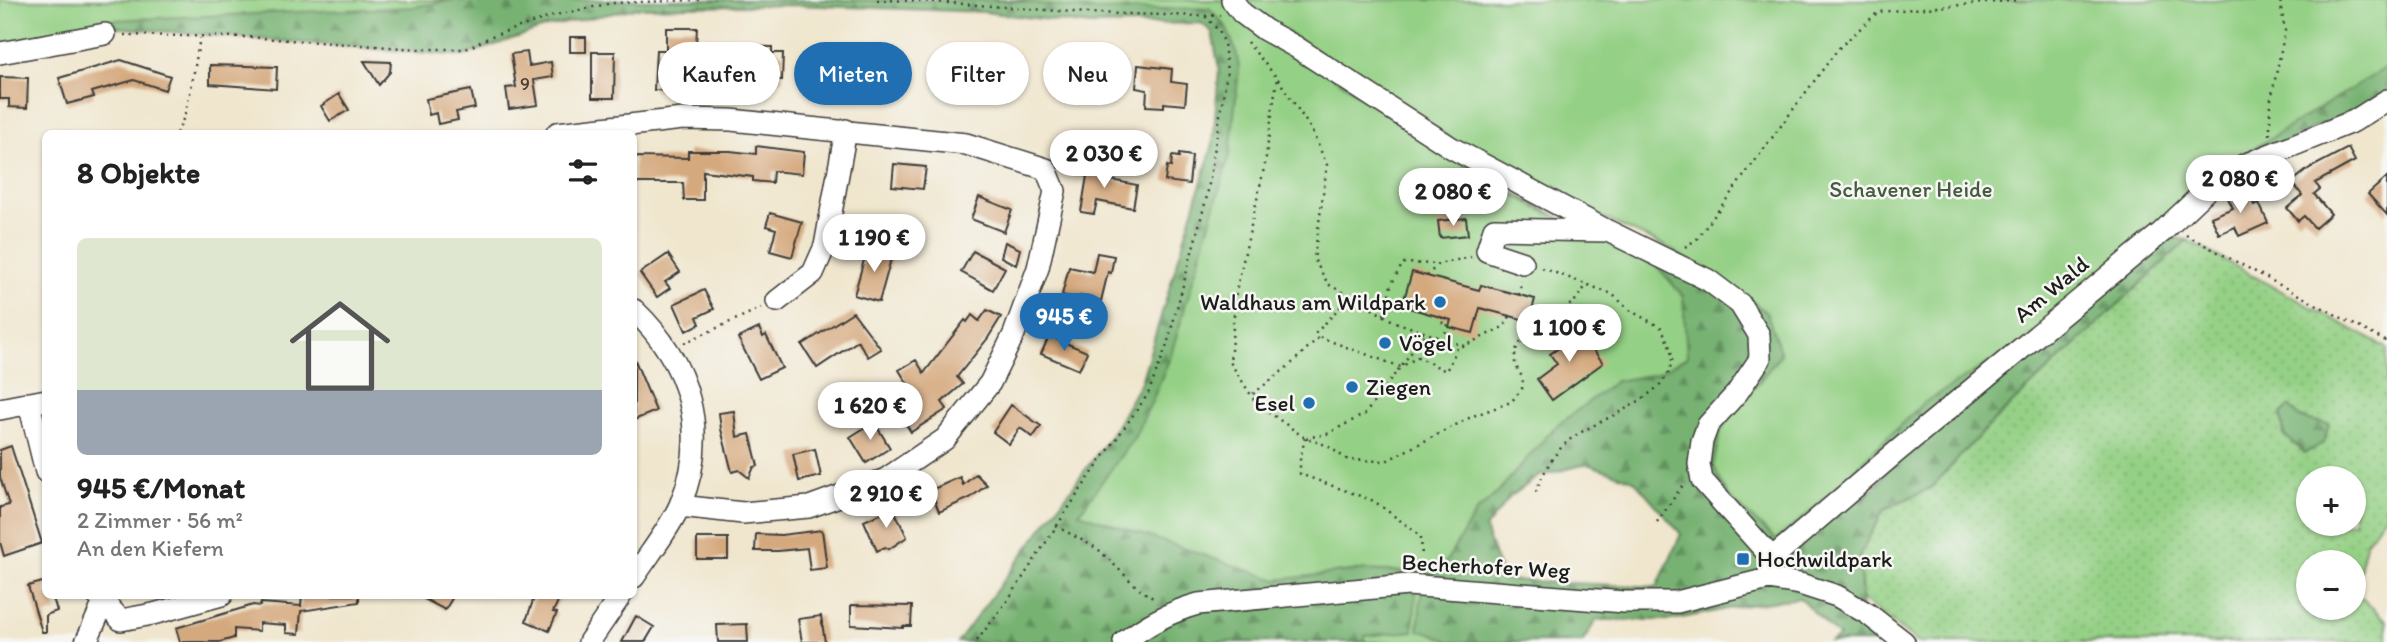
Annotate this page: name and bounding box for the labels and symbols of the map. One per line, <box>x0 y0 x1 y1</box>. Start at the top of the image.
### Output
house number: 9 <box>520 72 530 95</box>
pin: 2 030 € <box>1039 130 1169 190</box>
pin: 2 080 € <box>2175 156 2305 215</box>
pin: 2 080 € <box>1388 168 1518 228</box>
park label: Schavener Heide <box>1829 175 1993 203</box>
pin: 1 190 € <box>809 215 939 274</box>
street label: Am Wald <box>2008 249 2094 328</box>
place label: Waldhaus am Wildpark <box>1200 288 1426 316</box>
pin: 945 € <box>1015 294 1113 353</box>
marker: Waldhaus am Wildpark <box>1432 294 1448 310</box>
pin: 1 100 € <box>1504 304 1634 364</box>
place label: Vögel <box>1399 329 1453 357</box>
marker: Vögel <box>1377 335 1393 351</box>
place label: Ziegen <box>1366 373 1431 401</box>
marker: Ziegen <box>1344 379 1360 395</box>
pin: 1 620 € <box>805 382 935 442</box>
place label: Esel <box>1255 389 1295 417</box>
marker: Esel <box>1301 395 1317 411</box>
pin: 2 910 € <box>821 470 951 530</box>
place label: Hochwildpark <box>1757 545 1893 573</box>
street label: Becherhofer Weg <box>1401 548 1571 584</box>
marker: Hochwildpark <box>1735 551 1751 567</box>

